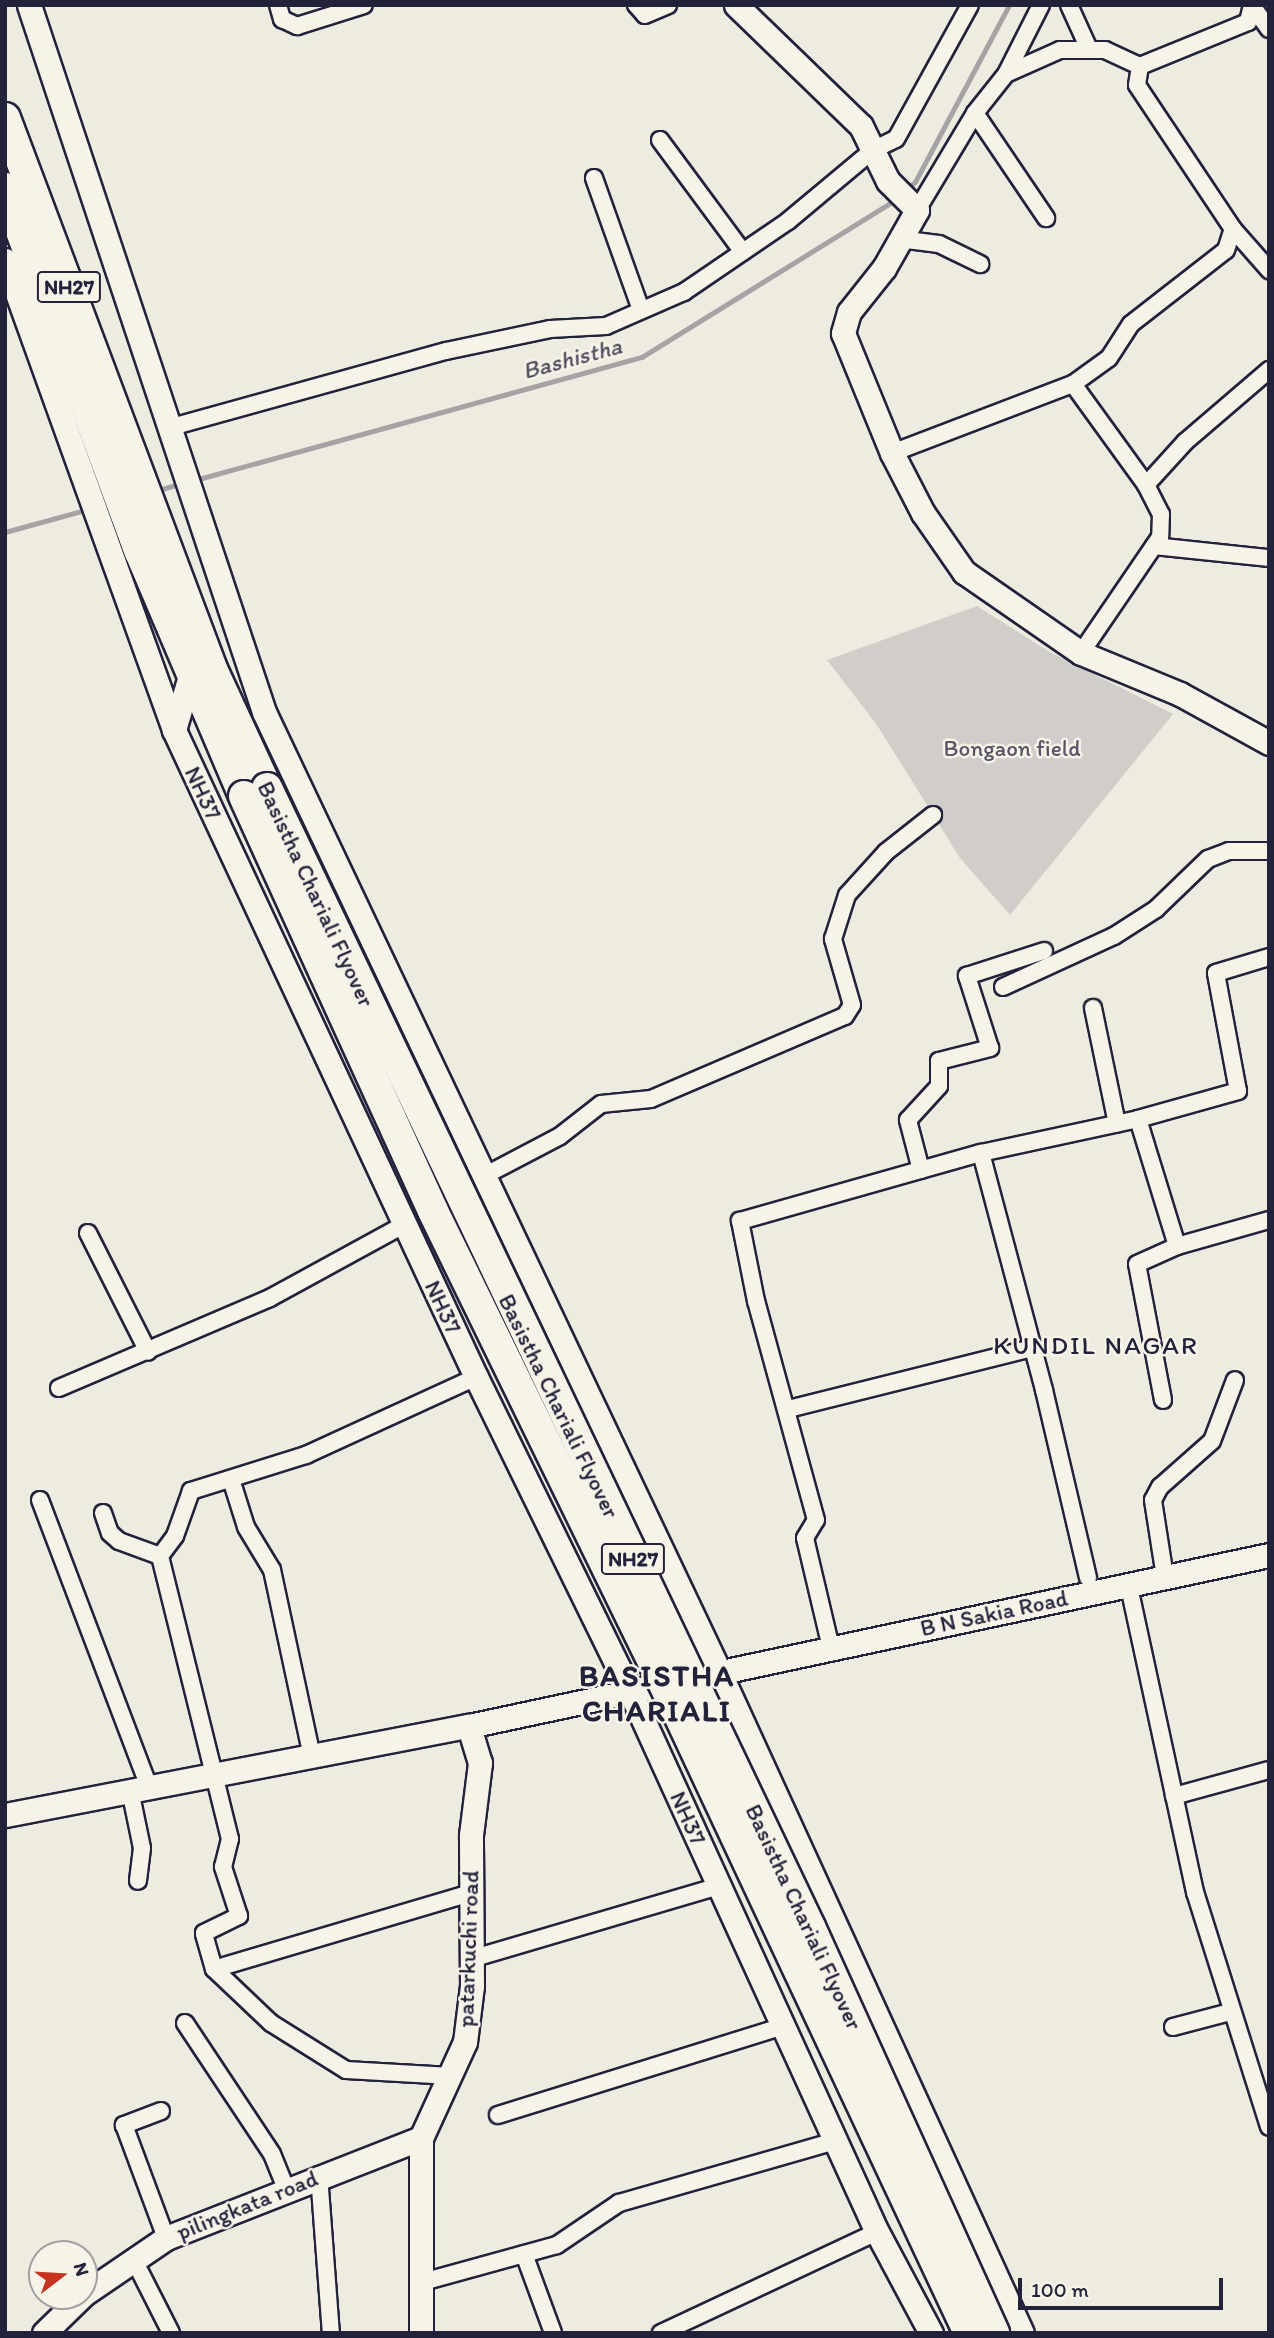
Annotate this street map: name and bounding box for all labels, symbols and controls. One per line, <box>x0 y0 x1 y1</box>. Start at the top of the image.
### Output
road number: NH27 <box>36 270 102 304</box>
water label: Bashistha <box>519 331 625 385</box>
park label: Bongaon field <box>944 734 1080 762</box>
street label: NH37 <box>179 762 227 824</box>
street label: Basistha Chariali Flyover <box>251 777 381 1011</box>
street label: NH37 <box>419 1276 467 1338</box>
street label: Basistha Chariali Flyover <box>493 1289 625 1523</box>
district label: KUNDIL NAGAR <box>996 1330 1196 1362</box>
road number: NH27 <box>600 1542 666 1576</box>
street label: B N Sakia Road <box>918 1584 1070 1642</box>
district label: BASISTHA CHARIALI <box>582 1658 732 1728</box>
street label: NH37 <box>664 1787 712 1849</box>
street label: Basistha Chariali Flyover <box>739 1800 869 2034</box>
street label: patarkuchi road <box>451 1870 485 2028</box>
street label: pilingkata road <box>173 2164 321 2246</box>
north arrow <box>28 2240 98 2310</box>
text: N <box>69 2260 95 2279</box>
scale bar <box>1022 2264 1227 2308</box>
text: 100 m <box>1031 2277 1089 2302</box>

